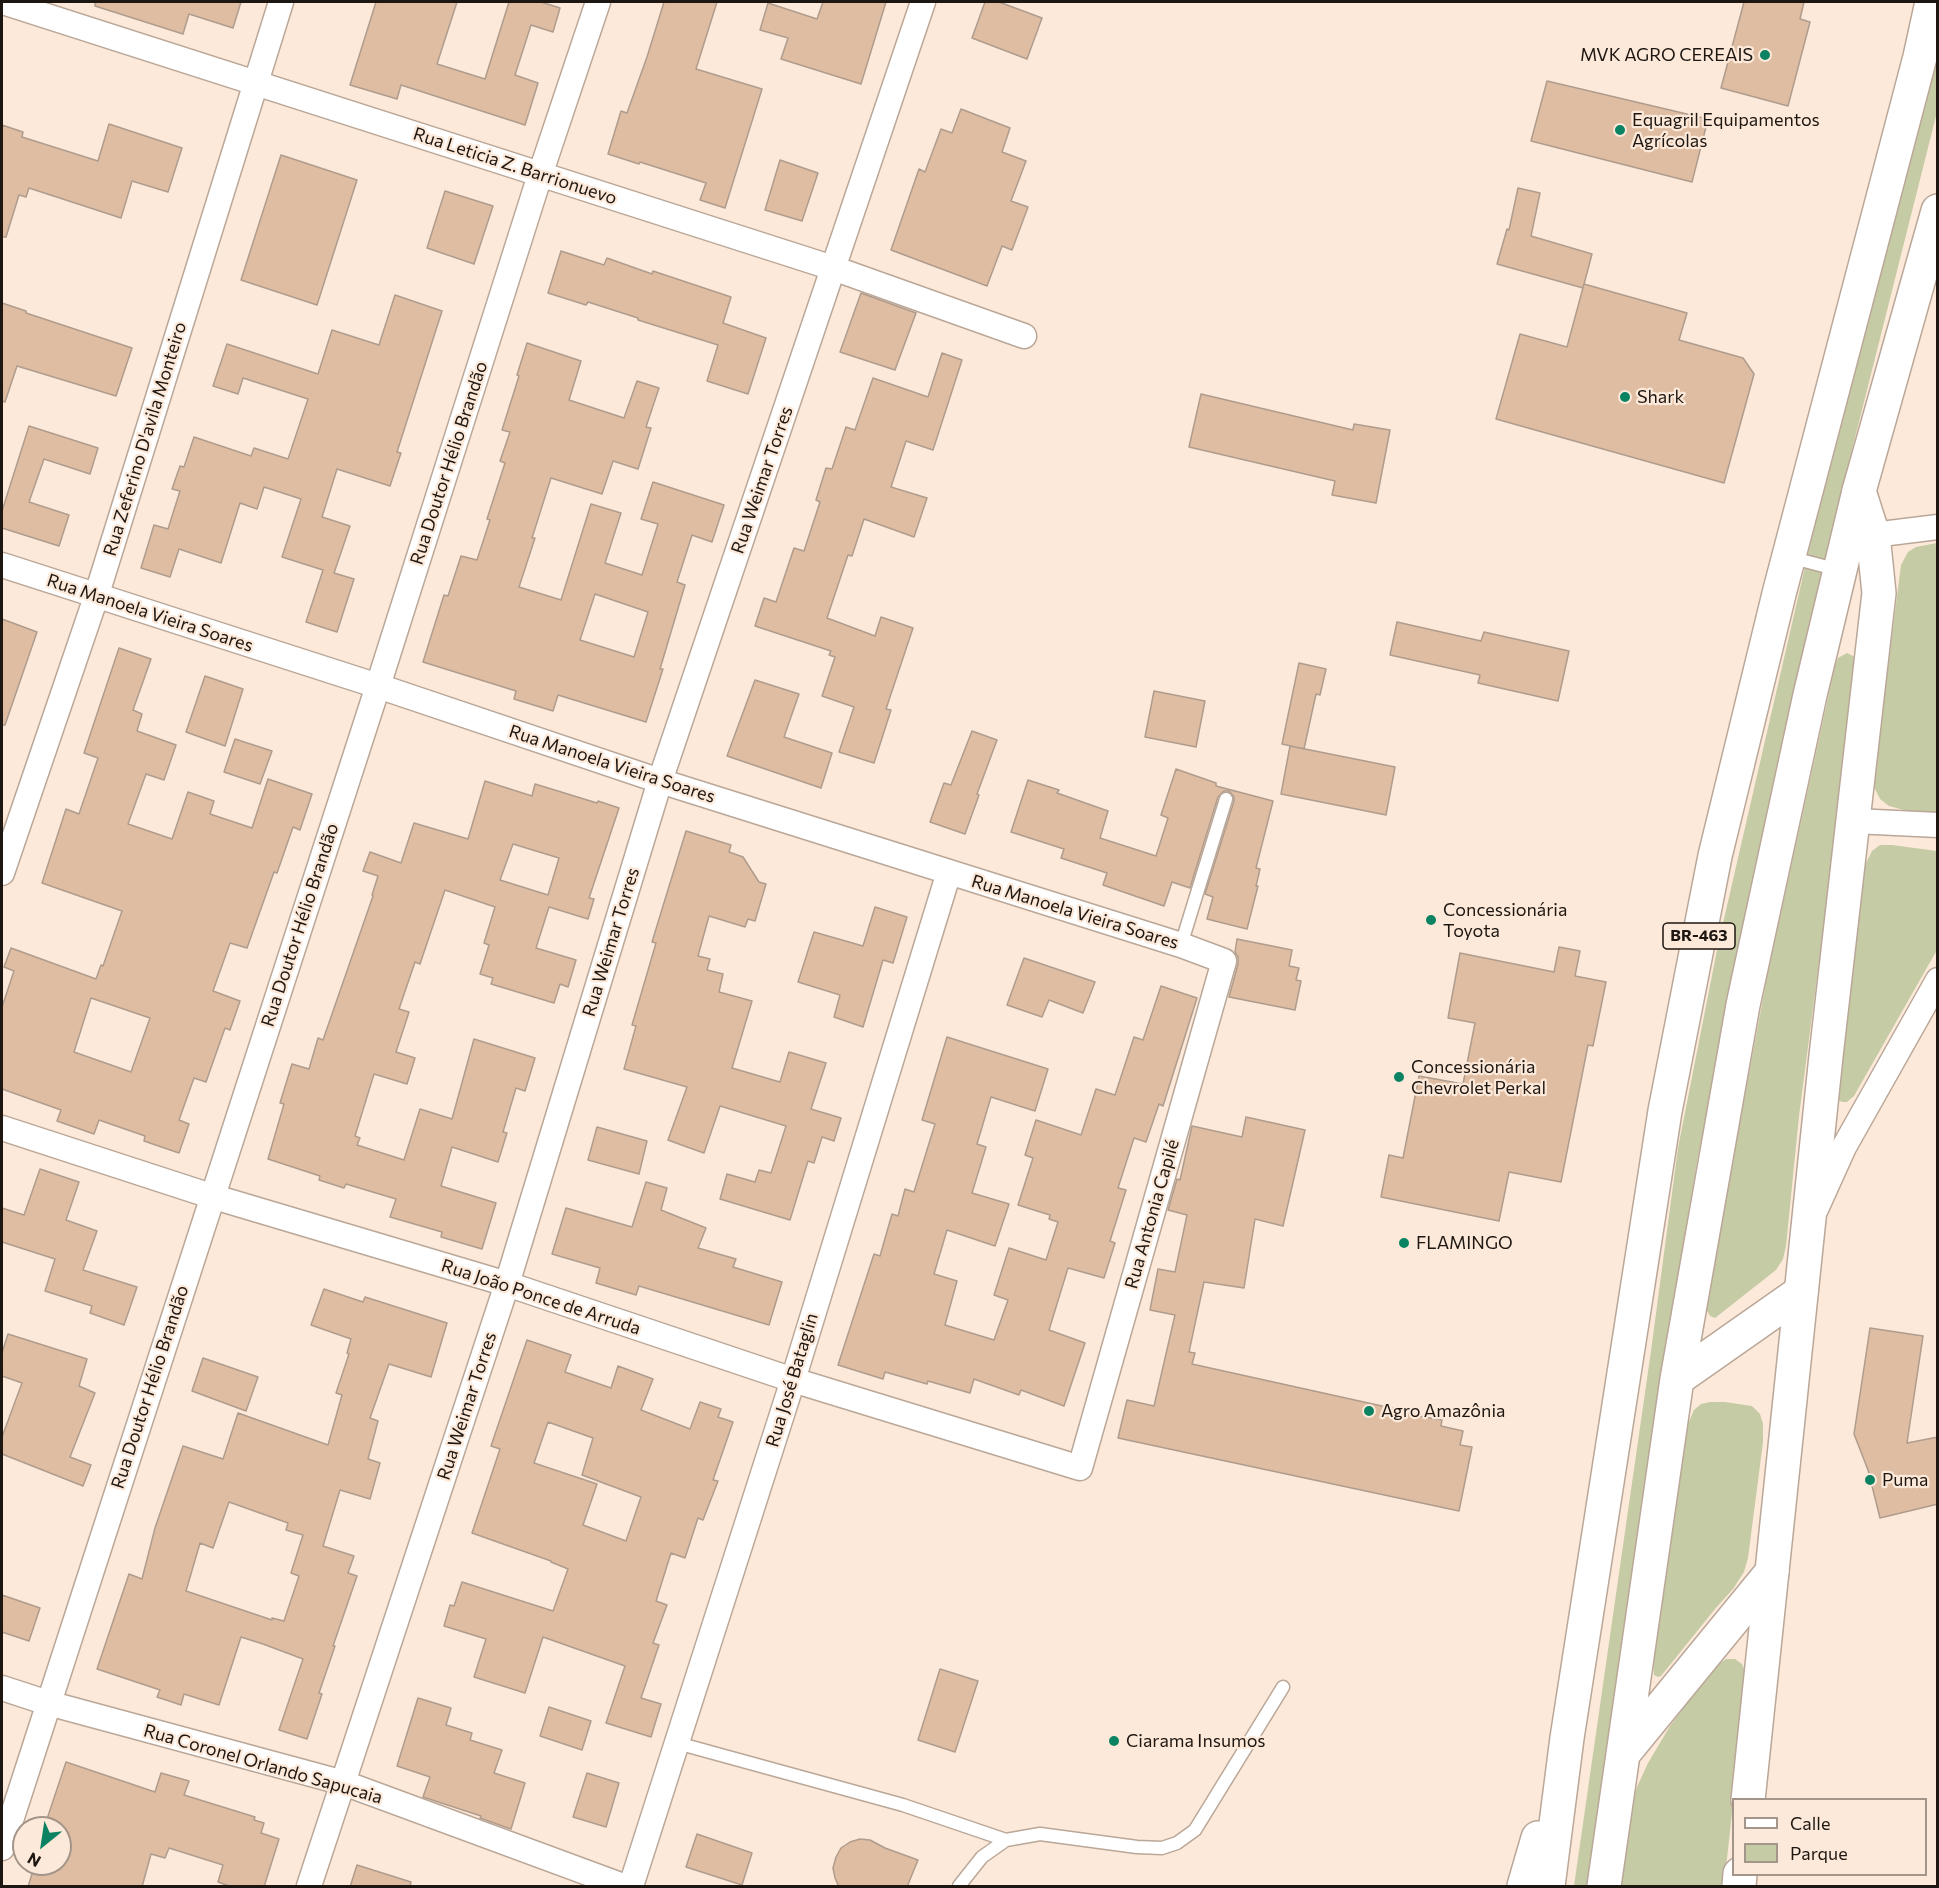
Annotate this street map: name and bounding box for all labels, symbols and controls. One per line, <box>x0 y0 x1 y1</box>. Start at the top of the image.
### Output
place label: MVK AGRO CEREAIS <box>1580 44 1753 66</box>
marker: MVK AGRO CEREAIS <box>1758 48 1772 62</box>
place label: Equagril Equipamentos Agrícolas <box>1632 109 1820 152</box>
street label: Rua Leticia Z. Barrionuevo <box>410 123 620 209</box>
marker: Equagril Equipamentos Agrícolas <box>1613 123 1627 137</box>
street label: Rua Zeferino D'avila Monteiro <box>99 319 191 559</box>
street label: Rua Doutor Hélio Brandão <box>406 358 492 568</box>
place label: Shark <box>1637 386 1684 408</box>
marker: Shark <box>1618 390 1632 404</box>
street label: Rua Weimar Torres <box>727 403 797 557</box>
street label: Rua Manoela Vieira Soares <box>44 569 256 657</box>
street label: Rua Manoela Vieira Soares <box>506 720 718 808</box>
street label: Rua Doutor Hélio Brandão <box>257 820 343 1030</box>
street label: Rua Weimar Torres <box>578 865 644 1019</box>
street label: Rua Manoela Vieira Soares <box>969 870 1181 954</box>
place label: Concessionária Toyota <box>1443 899 1567 942</box>
marker: Concessionária Toyota <box>1424 913 1438 927</box>
road number: BR-463 <box>1663 923 1735 949</box>
place label: Concessionária Chevrolet Perkal <box>1411 1056 1546 1098</box>
marker: Concessionária Chevrolet Perkal <box>1392 1070 1406 1084</box>
street label: Rua Antonia Capilé <box>1120 1137 1184 1291</box>
place label: FLAMINGO <box>1416 1232 1513 1254</box>
marker: FLAMINGO <box>1397 1236 1411 1250</box>
street label: Rua João Ponce de Arruda <box>439 1255 643 1339</box>
street label: Rua Doutor Hélio Brandão <box>107 1282 193 1492</box>
street label: Rua José Bataglin <box>761 1310 823 1450</box>
street label: Rua Weimar Torres <box>433 1329 501 1483</box>
place label: Agro Amazônia <box>1381 1400 1505 1422</box>
marker: Agro Amazônia <box>1362 1404 1376 1418</box>
place label: Puma <box>1882 1469 1928 1491</box>
marker: Puma <box>1863 1473 1877 1487</box>
street label: Rua Coronel Orlando Sapucaia <box>141 1720 385 1808</box>
place label: Ciarama Insumos <box>1126 1730 1265 1752</box>
marker: Ciarama Insumos <box>1107 1734 1121 1748</box>
legend <box>1732 1798 1927 1876</box>
text: Calle <box>1790 1812 1830 1834</box>
north arrow <box>12 1816 72 1876</box>
text: Parque <box>1790 1842 1848 1864</box>
text: N <box>24 1849 44 1872</box>

